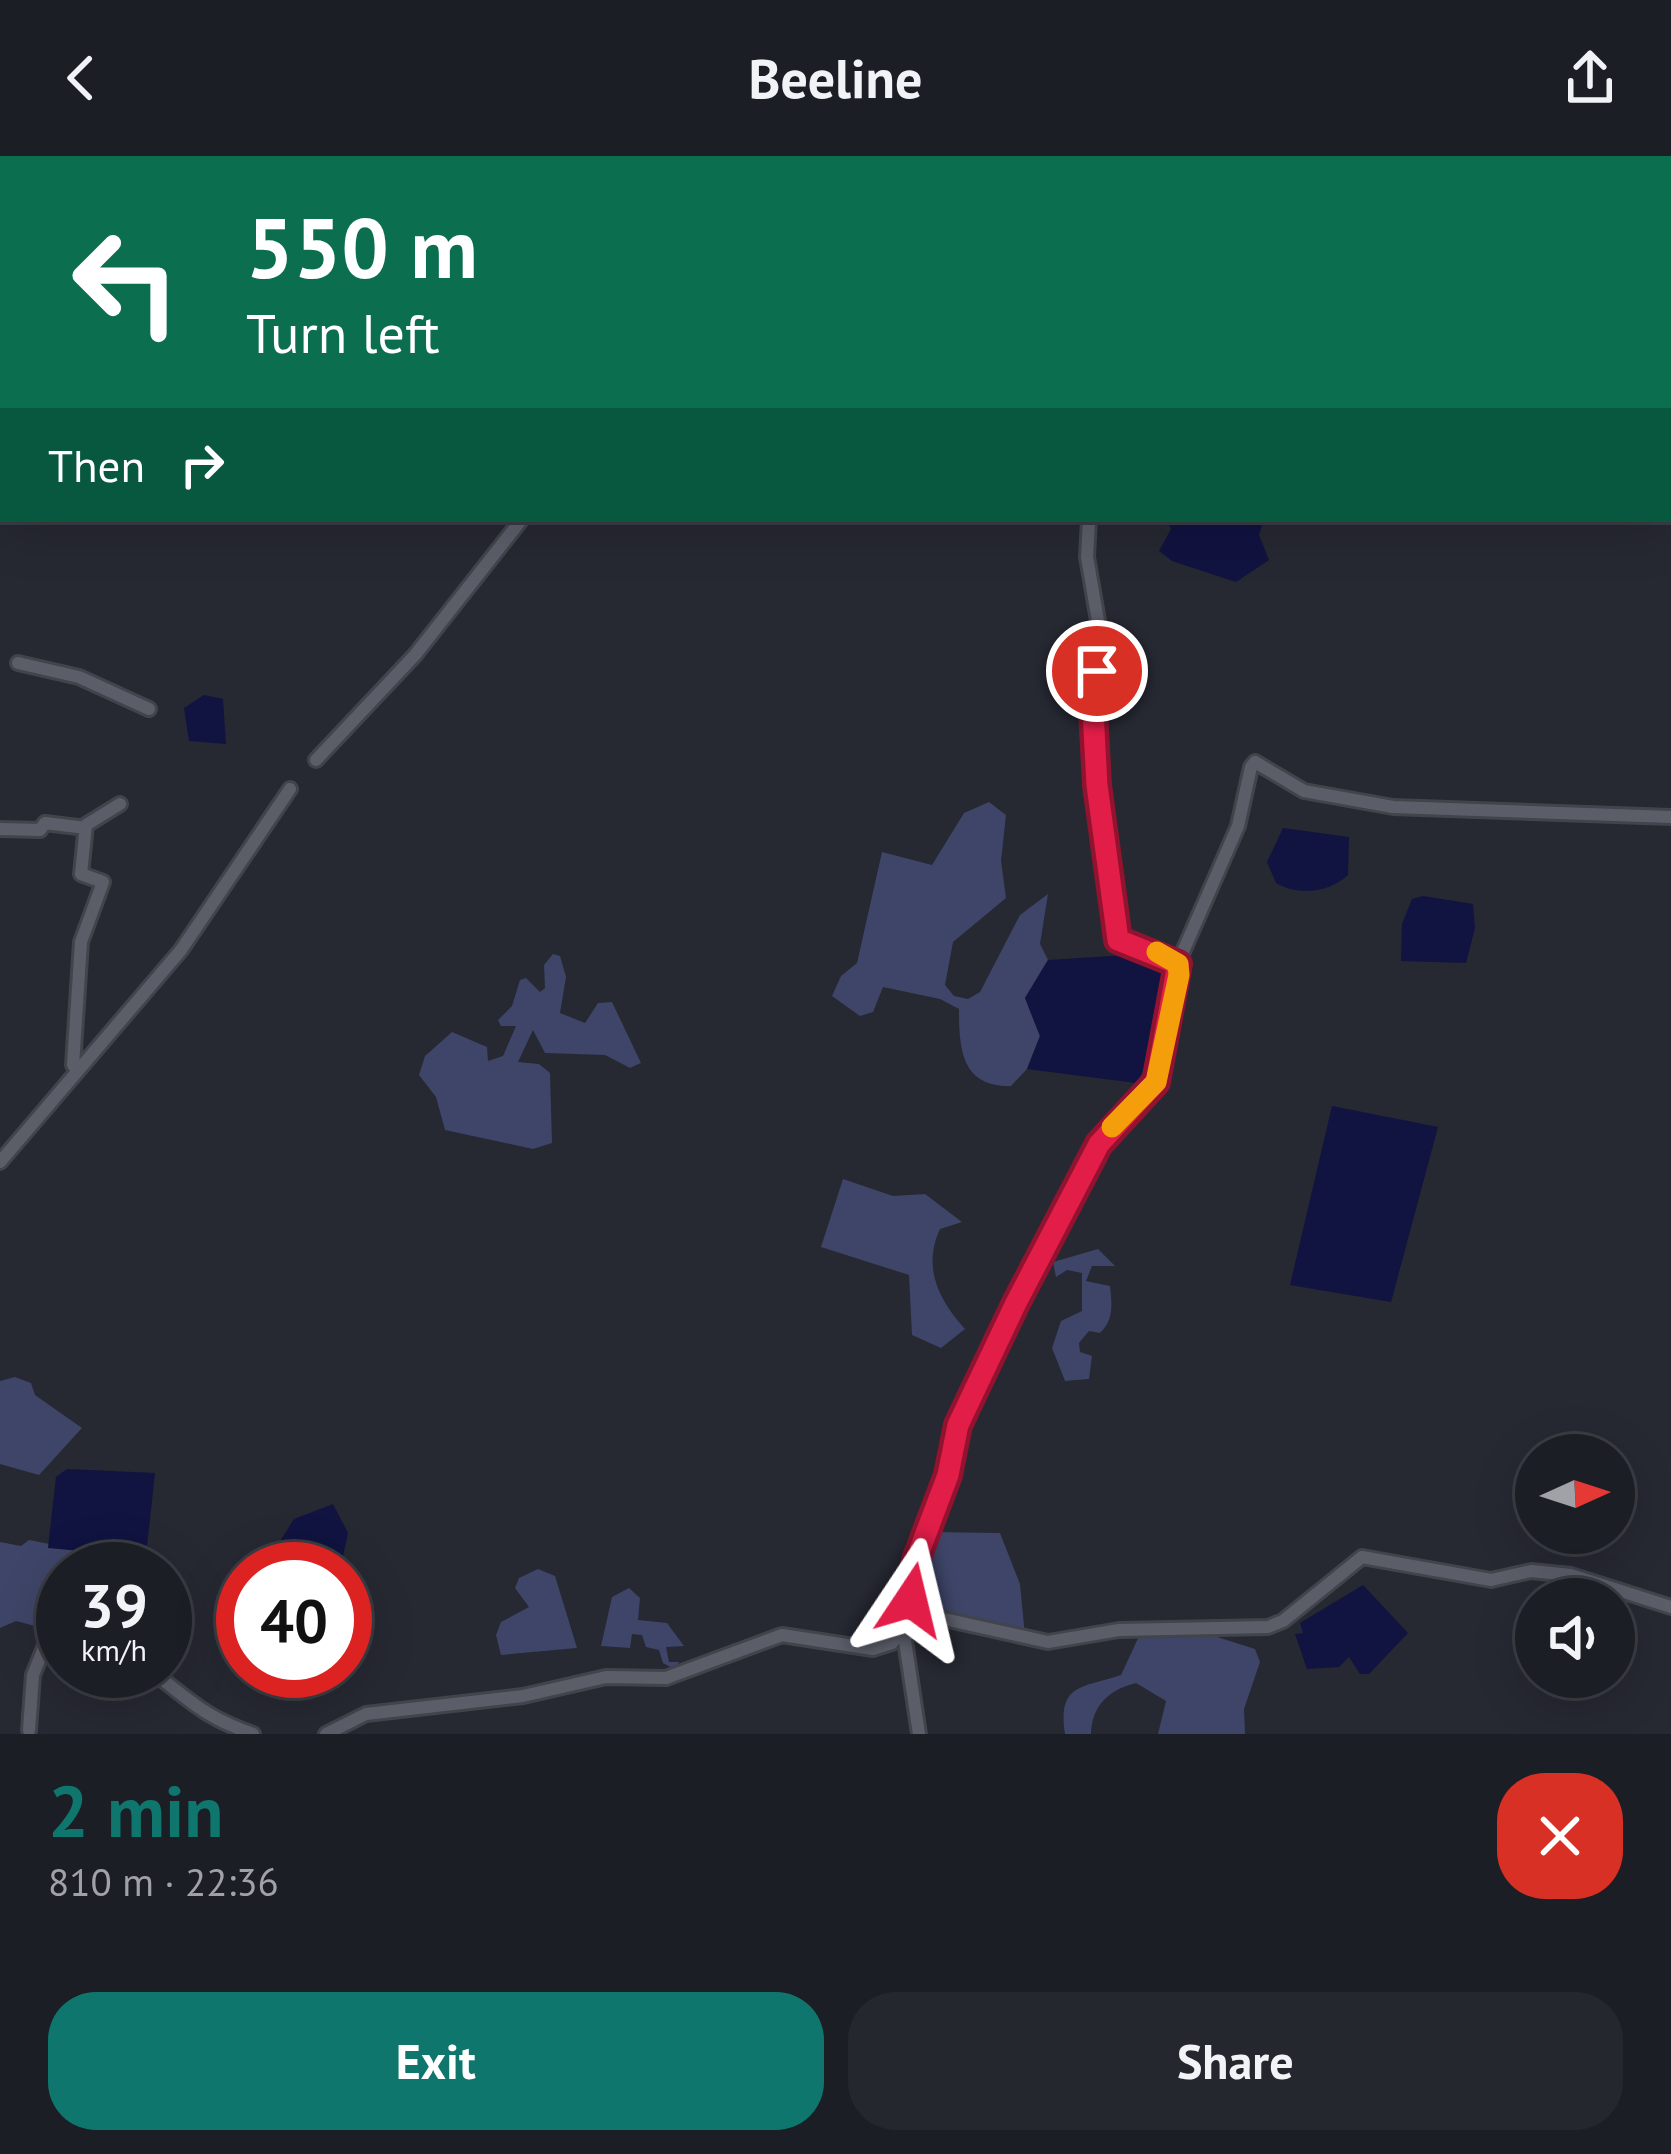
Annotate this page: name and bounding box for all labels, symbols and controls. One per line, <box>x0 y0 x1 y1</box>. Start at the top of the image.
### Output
text: Beeline <box>749 43 922 113</box>
icon: back <box>48 45 114 111</box>
icon: share <box>1557 45 1623 111</box>
text: 550 m <box>246 192 478 301</box>
icon: left <box>48 204 204 360</box>
text: Turn left <box>246 298 440 368</box>
icon: right <box>169 432 235 498</box>
text: Then <box>48 436 145 494</box>
pin <box>1046 620 1148 722</box>
icon: arrive <box>1064 638 1130 704</box>
north arrow <box>1515 1434 1635 1554</box>
map controls <box>1515 1434 1635 1698</box>
position arrow <box>848 1537 974 1663</box>
speed limit sign: 40 <box>216 1542 372 1698</box>
text: 39 <box>80 1566 148 1644</box>
button: sound <box>1515 1578 1635 1698</box>
text: km/h <box>81 1630 147 1669</box>
text: 2 min <box>48 1764 224 1857</box>
button: close <box>1497 1773 1623 1899</box>
text: 810 m · 22:36 <box>48 1856 279 1907</box>
button: Exit <box>48 1992 824 2130</box>
button: Share <box>848 1992 1623 2130</box>

